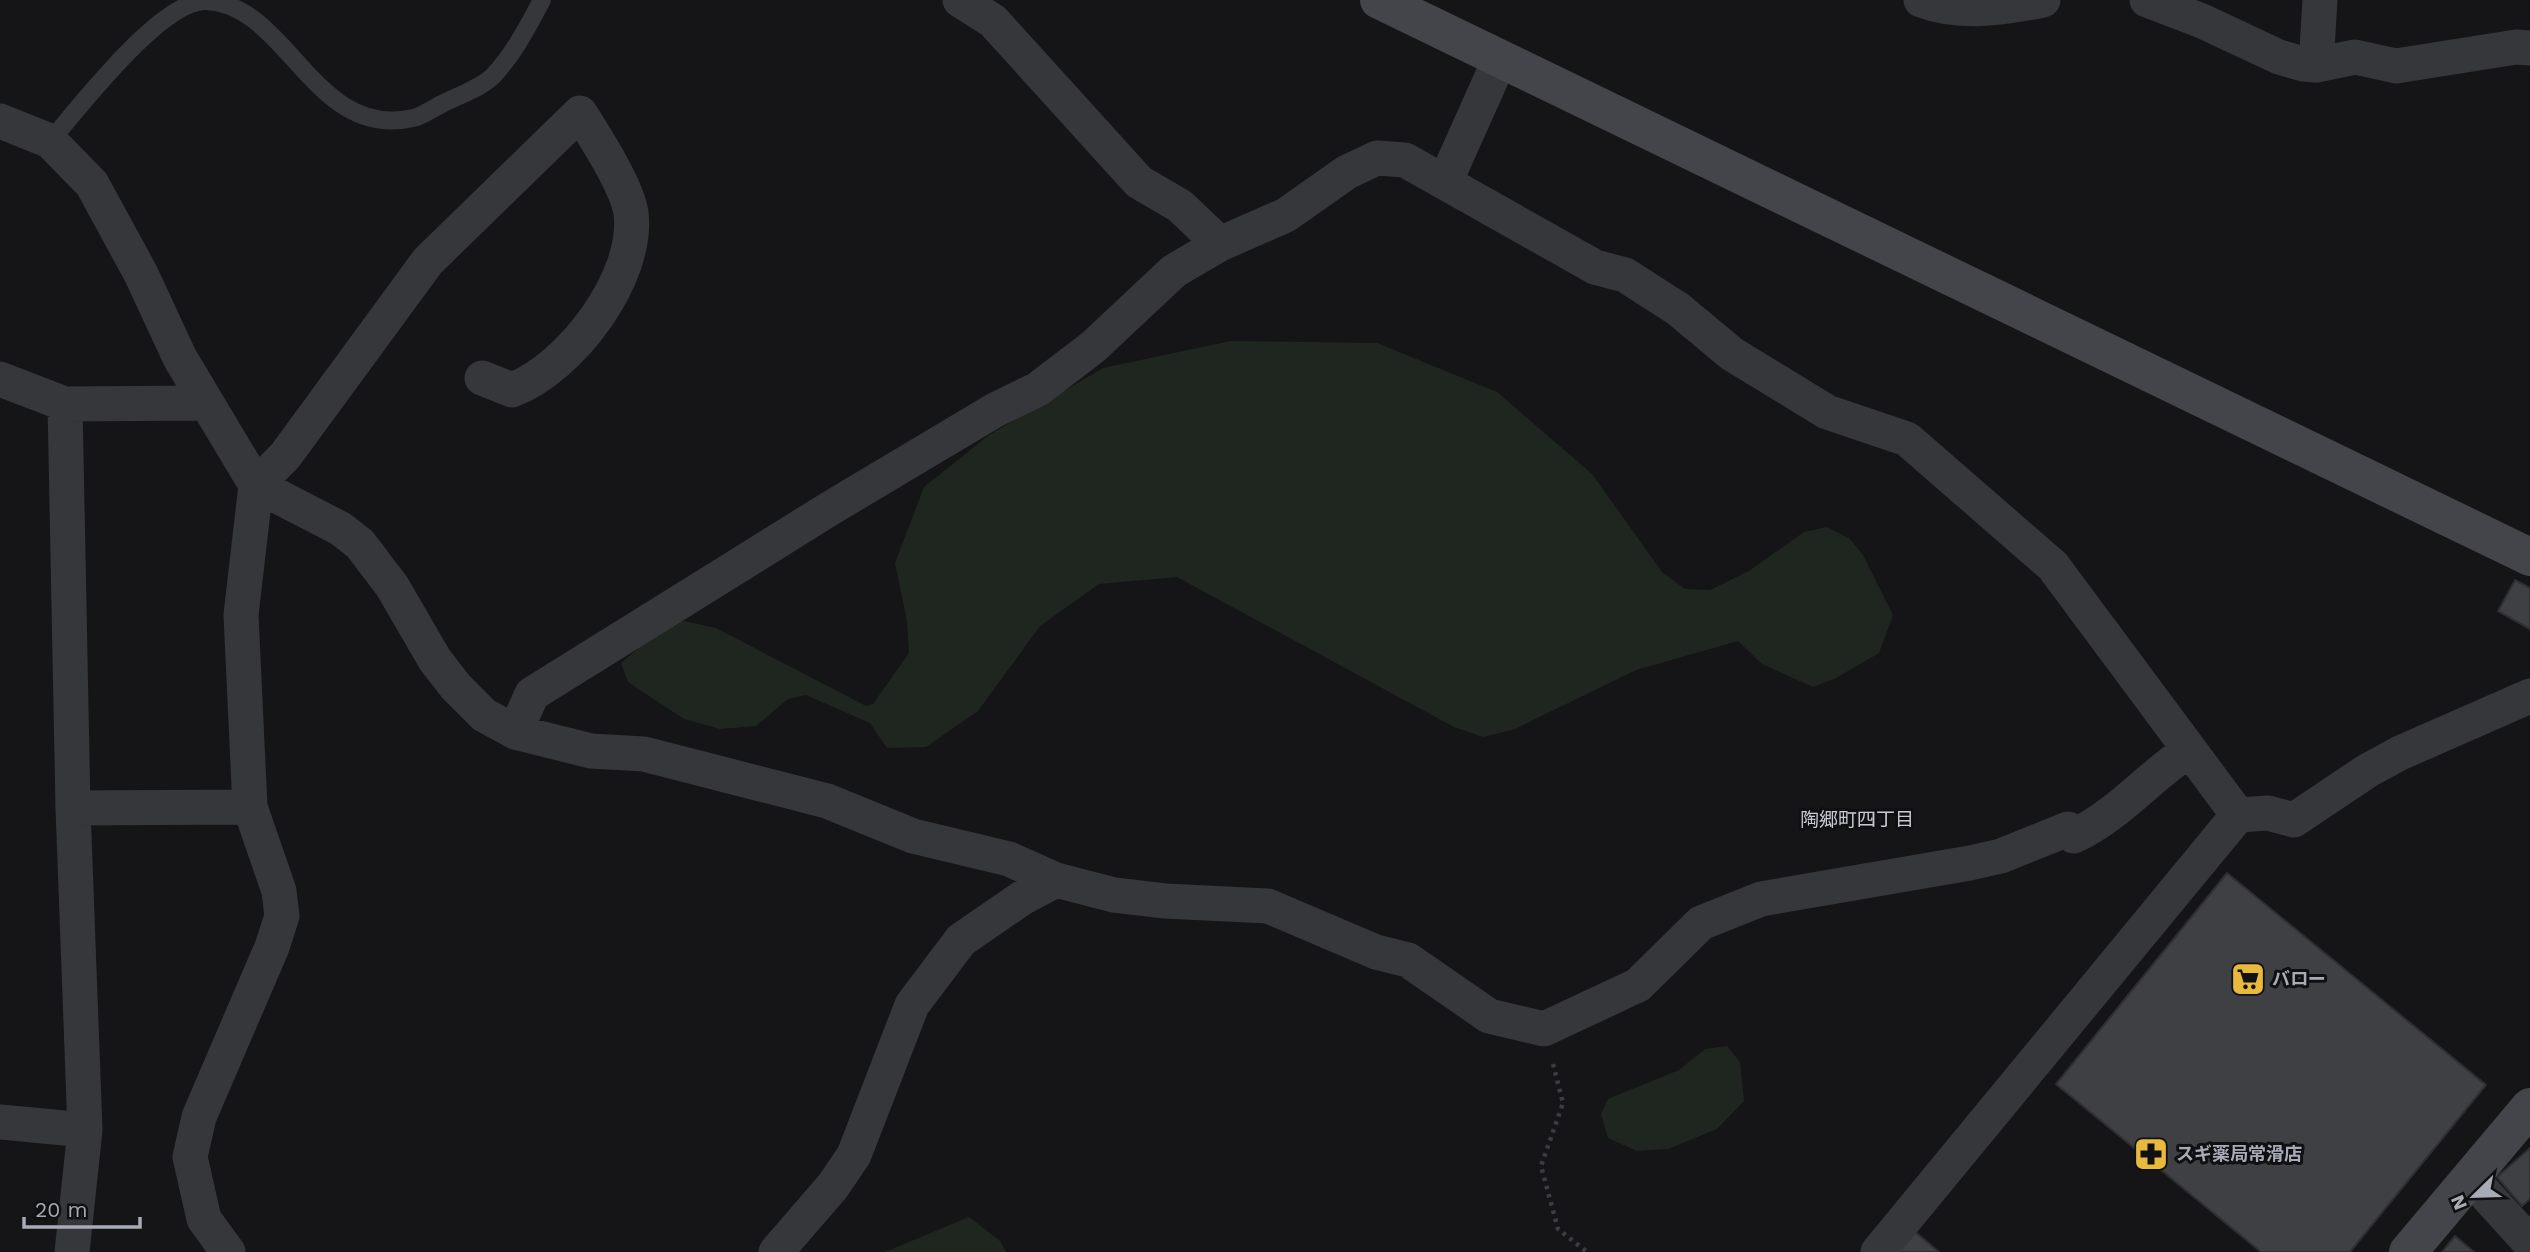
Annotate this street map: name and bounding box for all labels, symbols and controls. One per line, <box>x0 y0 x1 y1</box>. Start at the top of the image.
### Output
district label: 陶郷町四丁目 <box>1800 808 1914 831</box>
supermarket icon: バロー <box>2229 960 2267 998</box>
place label: バロー <box>2272 968 2326 989</box>
pharmacy icon: スギ薬局常滑店 <box>2132 1135 2170 1173</box>
place label: スギ薬局常滑店 <box>2176 1143 2302 1164</box>
north arrow <box>2439 1161 2509 1231</box>
scale bar <box>24 1186 140 1230</box>
text: N <box>2445 1191 2472 1213</box>
text: 20 m <box>35 1197 87 1222</box>

